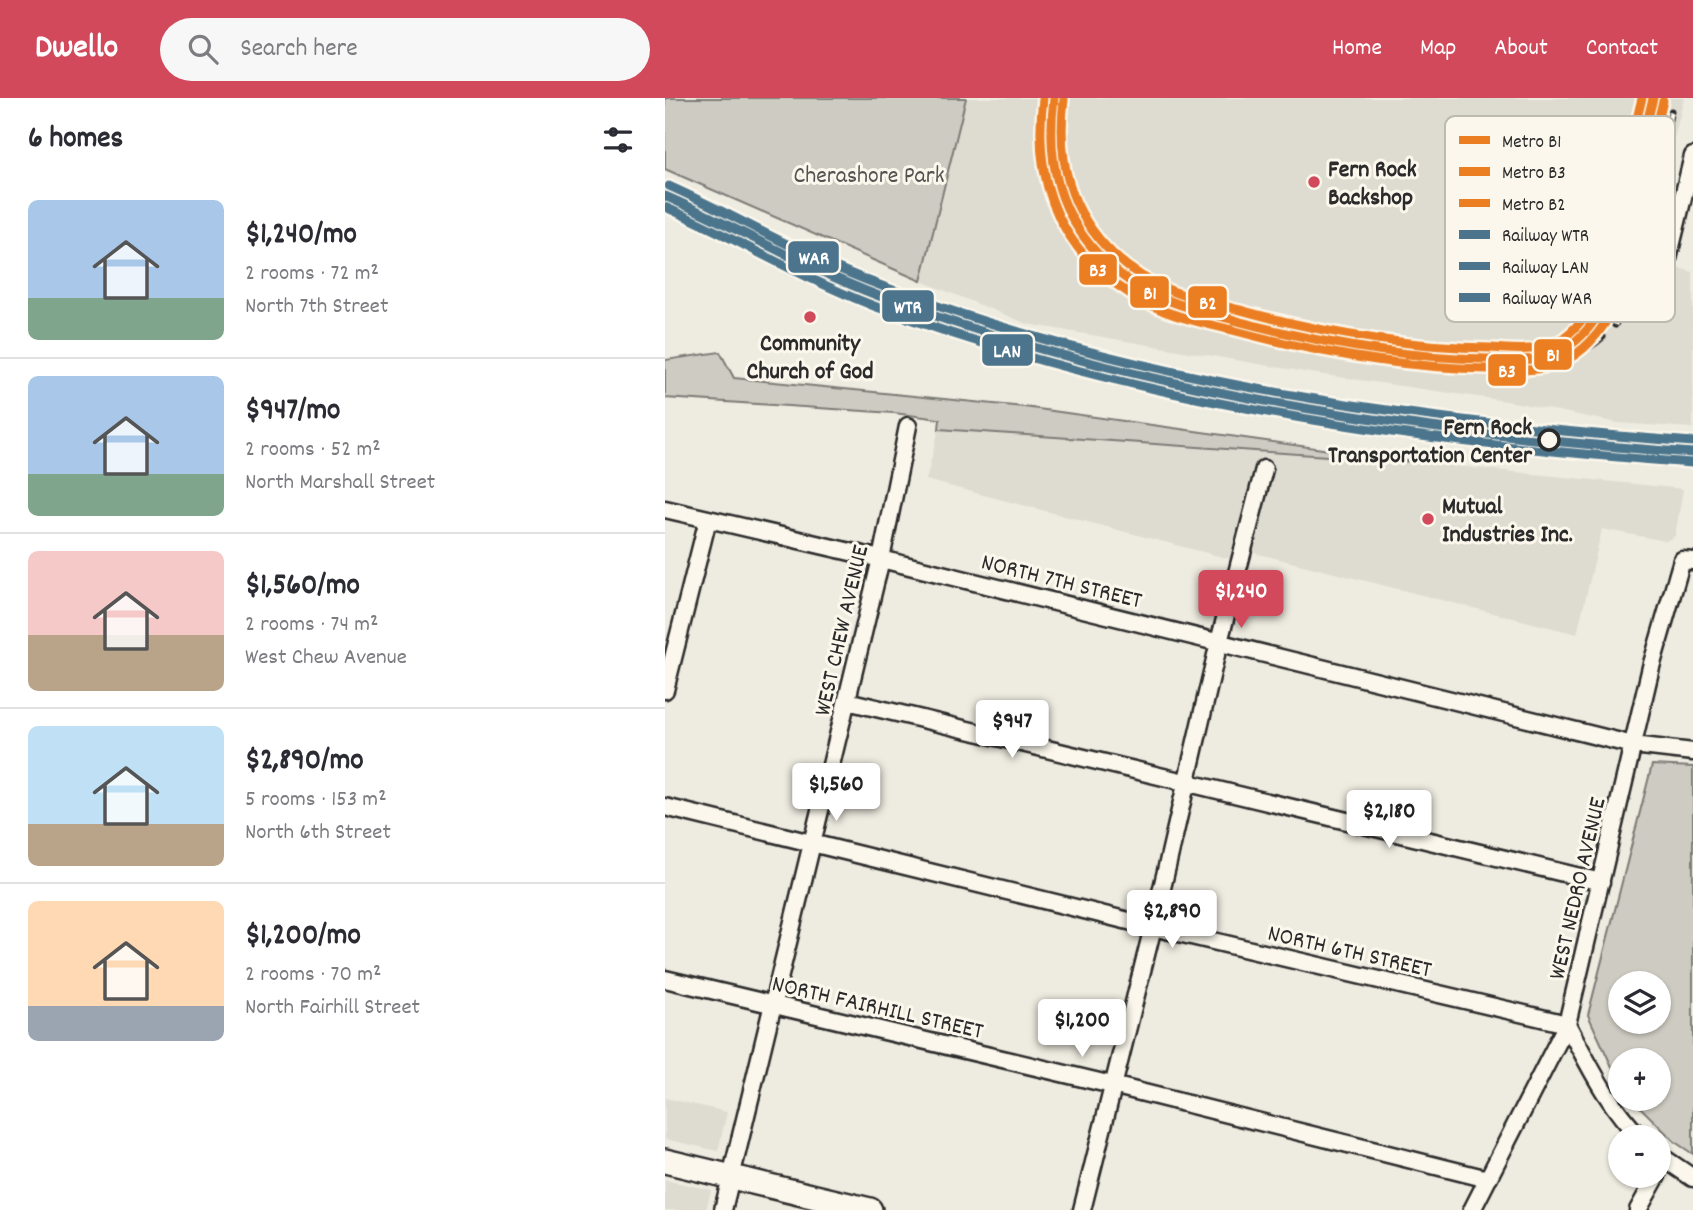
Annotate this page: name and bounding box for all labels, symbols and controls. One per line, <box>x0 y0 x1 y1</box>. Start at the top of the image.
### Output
search box <box>160 18 650 81</box>
text: Dwello <box>35 26 118 73</box>
icon: search <box>184 30 222 68</box>
text: Search here <box>240 31 358 68</box>
text: Home <box>1332 32 1382 66</box>
text: Map <box>1420 32 1456 66</box>
text: About <box>1494 32 1548 66</box>
text: Contact <box>1586 32 1658 66</box>
legend <box>1445 116 1675 322</box>
text: 6 homes <box>28 119 123 162</box>
icon: filters <box>599 121 637 159</box>
text: Metro B1 <box>1502 130 1562 157</box>
place label: Fern Rock Backshop <box>1328 154 1417 216</box>
park label: Cherashore Park <box>793 160 945 194</box>
text: Metro B3 <box>1502 161 1566 188</box>
marker: Fern Rock Backshop <box>1306 174 1322 190</box>
text: Metro B2 <box>1502 193 1566 220</box>
text: $1,240/mo <box>245 215 357 258</box>
text: Railway WTR <box>1502 224 1589 251</box>
icon: home <box>84 228 168 312</box>
line badge: WAR <box>787 240 840 274</box>
text: WAR <box>799 247 829 274</box>
line badge: B3 <box>1078 253 1118 286</box>
text: Railway LAN <box>1502 256 1589 283</box>
text: 2 rooms · 72 m² <box>245 258 379 291</box>
text: B3 <box>1089 259 1107 286</box>
line badge: B1 <box>1129 275 1170 309</box>
text: B1 <box>1143 282 1157 309</box>
line badge: B2 <box>1187 285 1228 319</box>
text: Railway WAR <box>1502 287 1592 314</box>
line badge: WTR <box>881 289 935 323</box>
text: North 7th Street <box>245 291 388 324</box>
text: B2 <box>1199 292 1217 319</box>
text: WTR <box>894 296 922 323</box>
marker: Community Church of God <box>802 309 818 325</box>
place label: Community Church of God <box>747 328 873 390</box>
line badge: LAN <box>981 333 1034 367</box>
line badge: B1 <box>1533 338 1573 371</box>
text: LAN <box>993 340 1021 367</box>
text: B1 <box>1546 344 1560 371</box>
line badge: B3 <box>1487 353 1527 387</box>
text: B3 <box>1498 360 1516 387</box>
text: $947/mo <box>245 391 340 434</box>
icon: home <box>84 404 168 488</box>
place label: Fern Rock Transportation Center <box>1328 412 1533 474</box>
marker: Fern Rock Transportation Center <box>1538 429 1560 451</box>
text: 2 rooms · 52 m² <box>245 434 381 467</box>
text: North Marshall Street <box>245 467 435 500</box>
place label: Mutual Industries Inc. <box>1442 491 1573 553</box>
marker: Mutual Industries Inc. <box>1420 511 1436 527</box>
street label: WEST CHEW AVENUE <box>807 542 879 720</box>
street label: NORTH 7TH STREET <box>977 547 1146 619</box>
text: $1,560/mo <box>245 566 360 609</box>
pin: $1,240 <box>1184 570 1298 630</box>
text: $1,240 <box>1214 576 1268 609</box>
icon: home <box>84 579 168 663</box>
text: 2 rooms · 74 m² <box>245 609 378 642</box>
text: West Chew Avenue <box>245 642 407 675</box>
pin: $947 <box>971 700 1053 760</box>
text: $947 <box>992 706 1032 739</box>
text: $2,890/mo <box>245 741 364 784</box>
icon: home <box>84 754 168 838</box>
pin: $1,560 <box>779 764 893 823</box>
text: $1,560 <box>808 769 864 802</box>
text: 5 rooms · 153 m² <box>245 784 387 817</box>
pin: $2,180 <box>1332 790 1446 850</box>
street label: WEST NEDRO AVENUE <box>1541 794 1616 983</box>
text: $2,180 <box>1363 796 1415 829</box>
text: North 6th Street <box>245 817 391 850</box>
pin: $2,890 <box>1115 890 1229 950</box>
text: $2,890 <box>1143 896 1201 929</box>
text: $1,200/mo <box>245 916 361 959</box>
street label: NORTH 6TH STREET <box>1264 918 1435 988</box>
icon: home <box>84 929 168 1013</box>
text: 2 rooms · 70 m² <box>245 959 381 992</box>
street label: NORTH FAIRHILL STREET <box>768 968 987 1050</box>
map controls <box>1608 971 1671 1188</box>
button: layers <box>1608 971 1671 1034</box>
text: North Fairhill Street <box>245 992 420 1025</box>
pin: $1,200 <box>1025 1000 1139 1059</box>
text: $1,200 <box>1054 1005 1110 1038</box>
button: + <box>1608 1048 1671 1111</box>
button: − <box>1608 1125 1671 1188</box>

